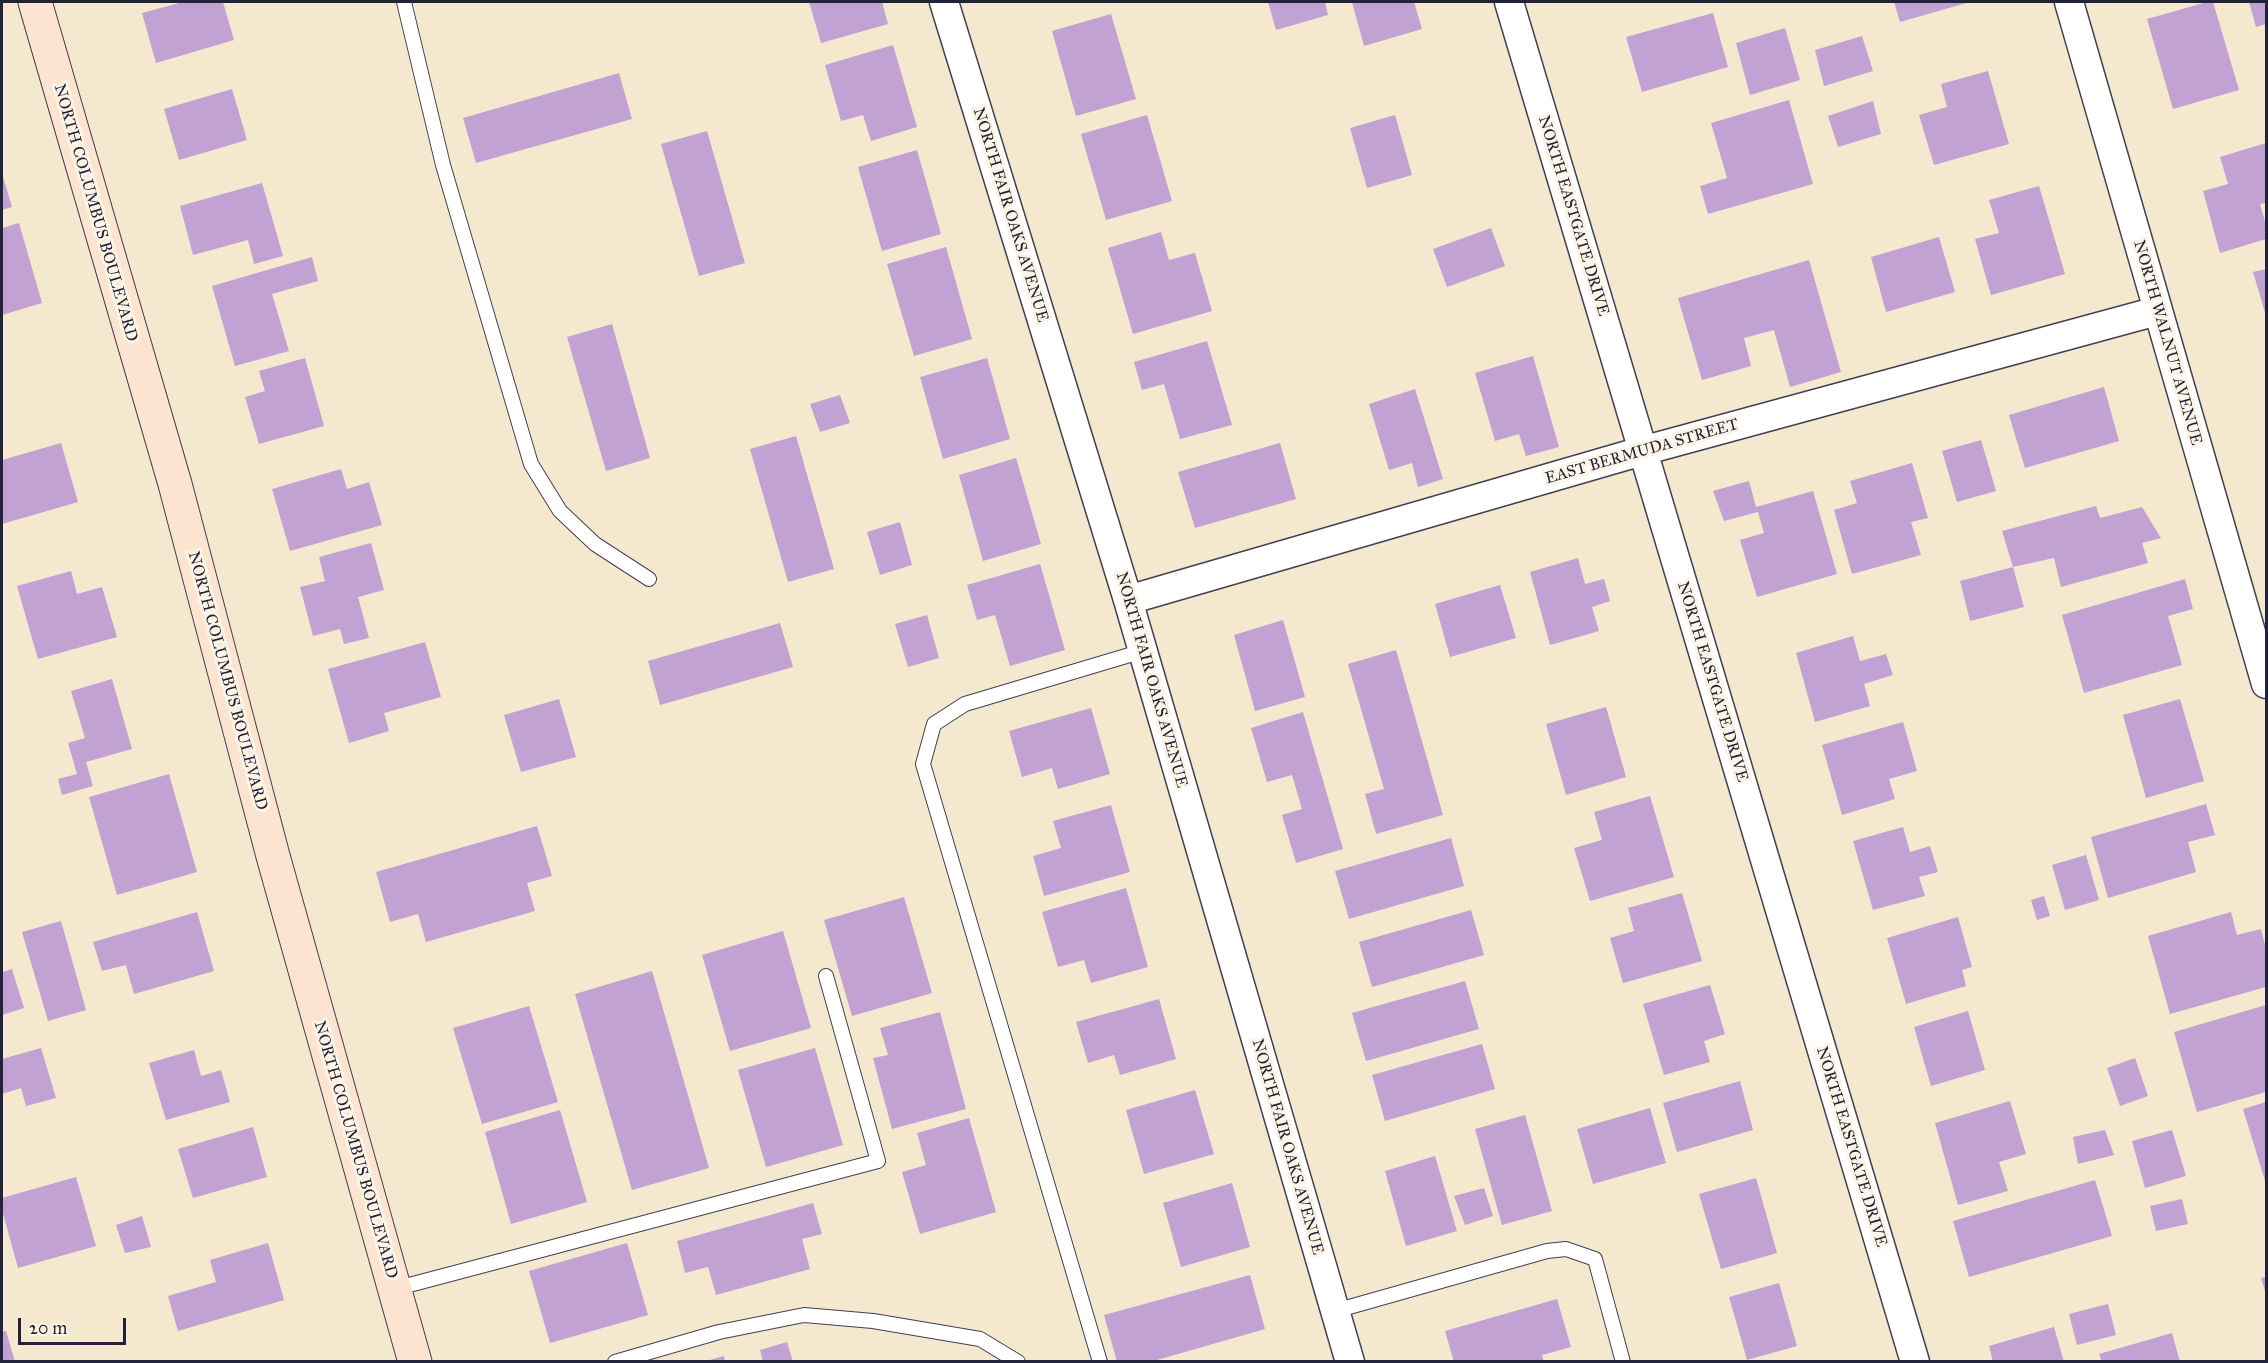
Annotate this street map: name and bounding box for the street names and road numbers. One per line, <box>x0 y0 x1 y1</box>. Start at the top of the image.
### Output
street label: NORTH COLUMBUS BOULEVARD <box>49 82 141 344</box>
street label: NORTH FAIR OAKS AVENUE <box>968 105 1052 325</box>
street label: NORTH EASTGATE DRIVE <box>1533 114 1613 318</box>
street label: NORTH WALNUT AVENUE <box>2129 238 2205 448</box>
street label: EAST BERMUDA STREET <box>1543 415 1741 489</box>
street label: NORTH COLUMBUS BOULEVARD <box>183 550 271 812</box>
street label: NORTH FAIR OAKS AVENUE <box>1111 570 1191 790</box>
street label: NORTH EASTGATE DRIVE <box>1672 580 1752 784</box>
street label: NORTH COLUMBUS BOULEVARD <box>309 1019 401 1281</box>
street label: NORTH FAIR OAKS AVENUE <box>1247 1037 1327 1257</box>
street label: NORTH EASTGATE DRIVE <box>1811 1045 1891 1249</box>

